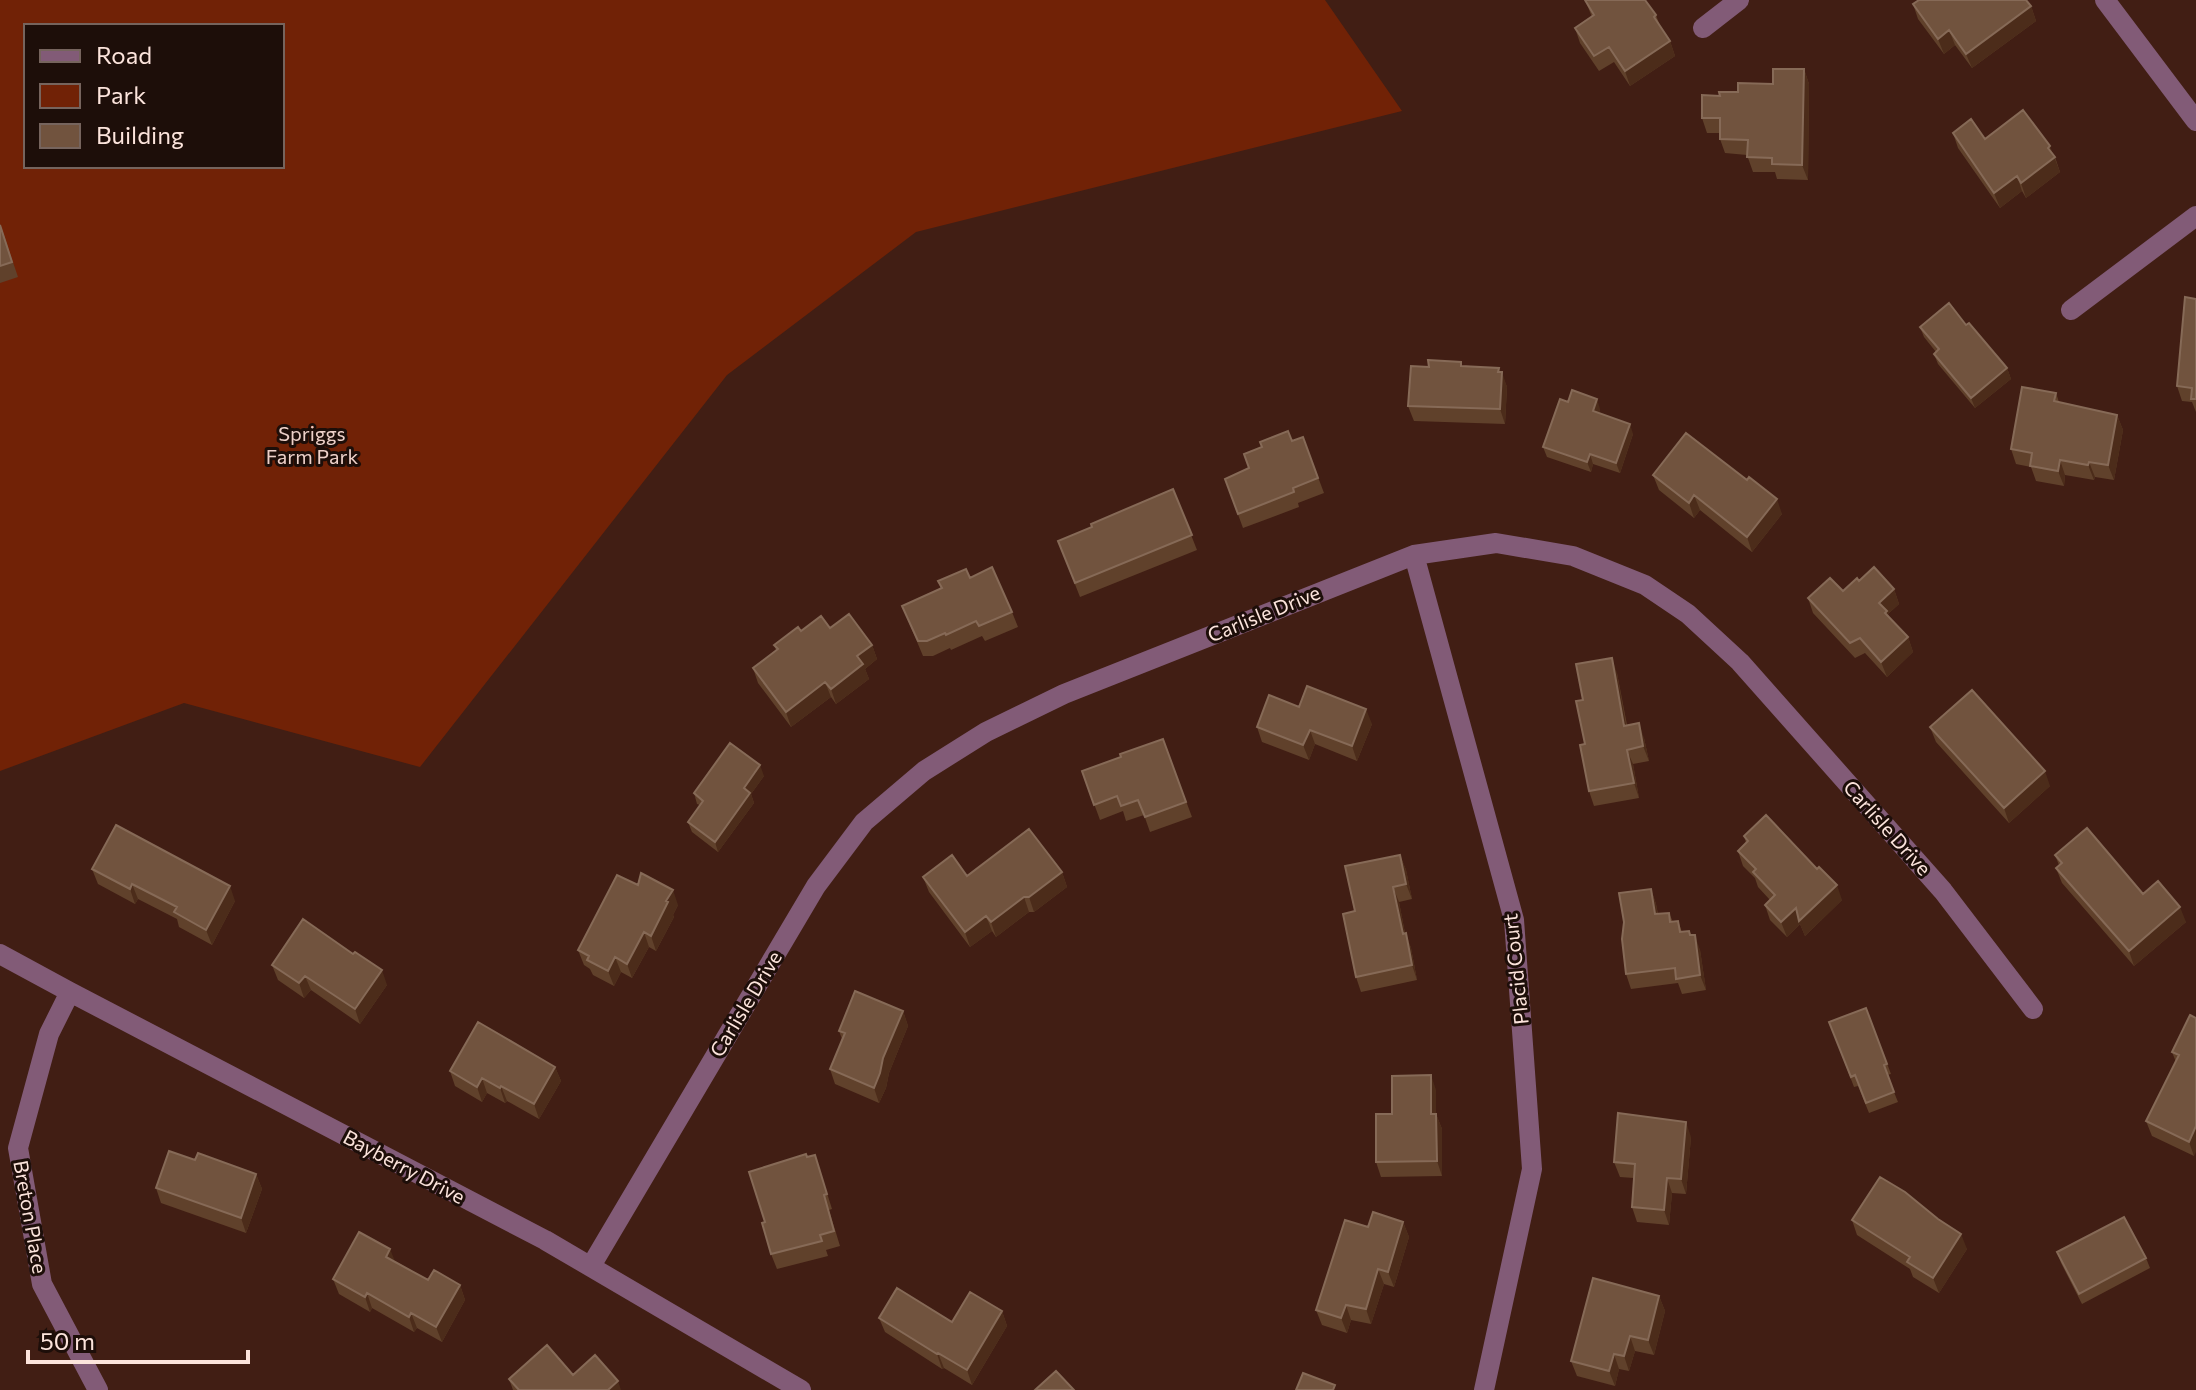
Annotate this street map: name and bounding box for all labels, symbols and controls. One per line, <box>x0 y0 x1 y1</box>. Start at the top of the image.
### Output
legend <box>24 24 284 168</box>
text: Road <box>96 40 152 69</box>
text: Park <box>96 80 146 109</box>
text: Building <box>96 120 184 149</box>
park label: Spriggs Farm Park <box>266 421 358 468</box>
street label: Carlisle Drive <box>1204 580 1323 647</box>
street label: Carlisle Drive <box>1839 775 1937 880</box>
street label: Placid Court <box>1497 912 1533 1026</box>
street label: Carlisle Drive <box>704 946 786 1061</box>
street label: Bayberry Drive <box>340 1124 469 1208</box>
street label: Breton Place <box>9 1158 53 1275</box>
scale bar <box>28 1314 248 1364</box>
text: 50 m <box>40 1326 95 1355</box>

